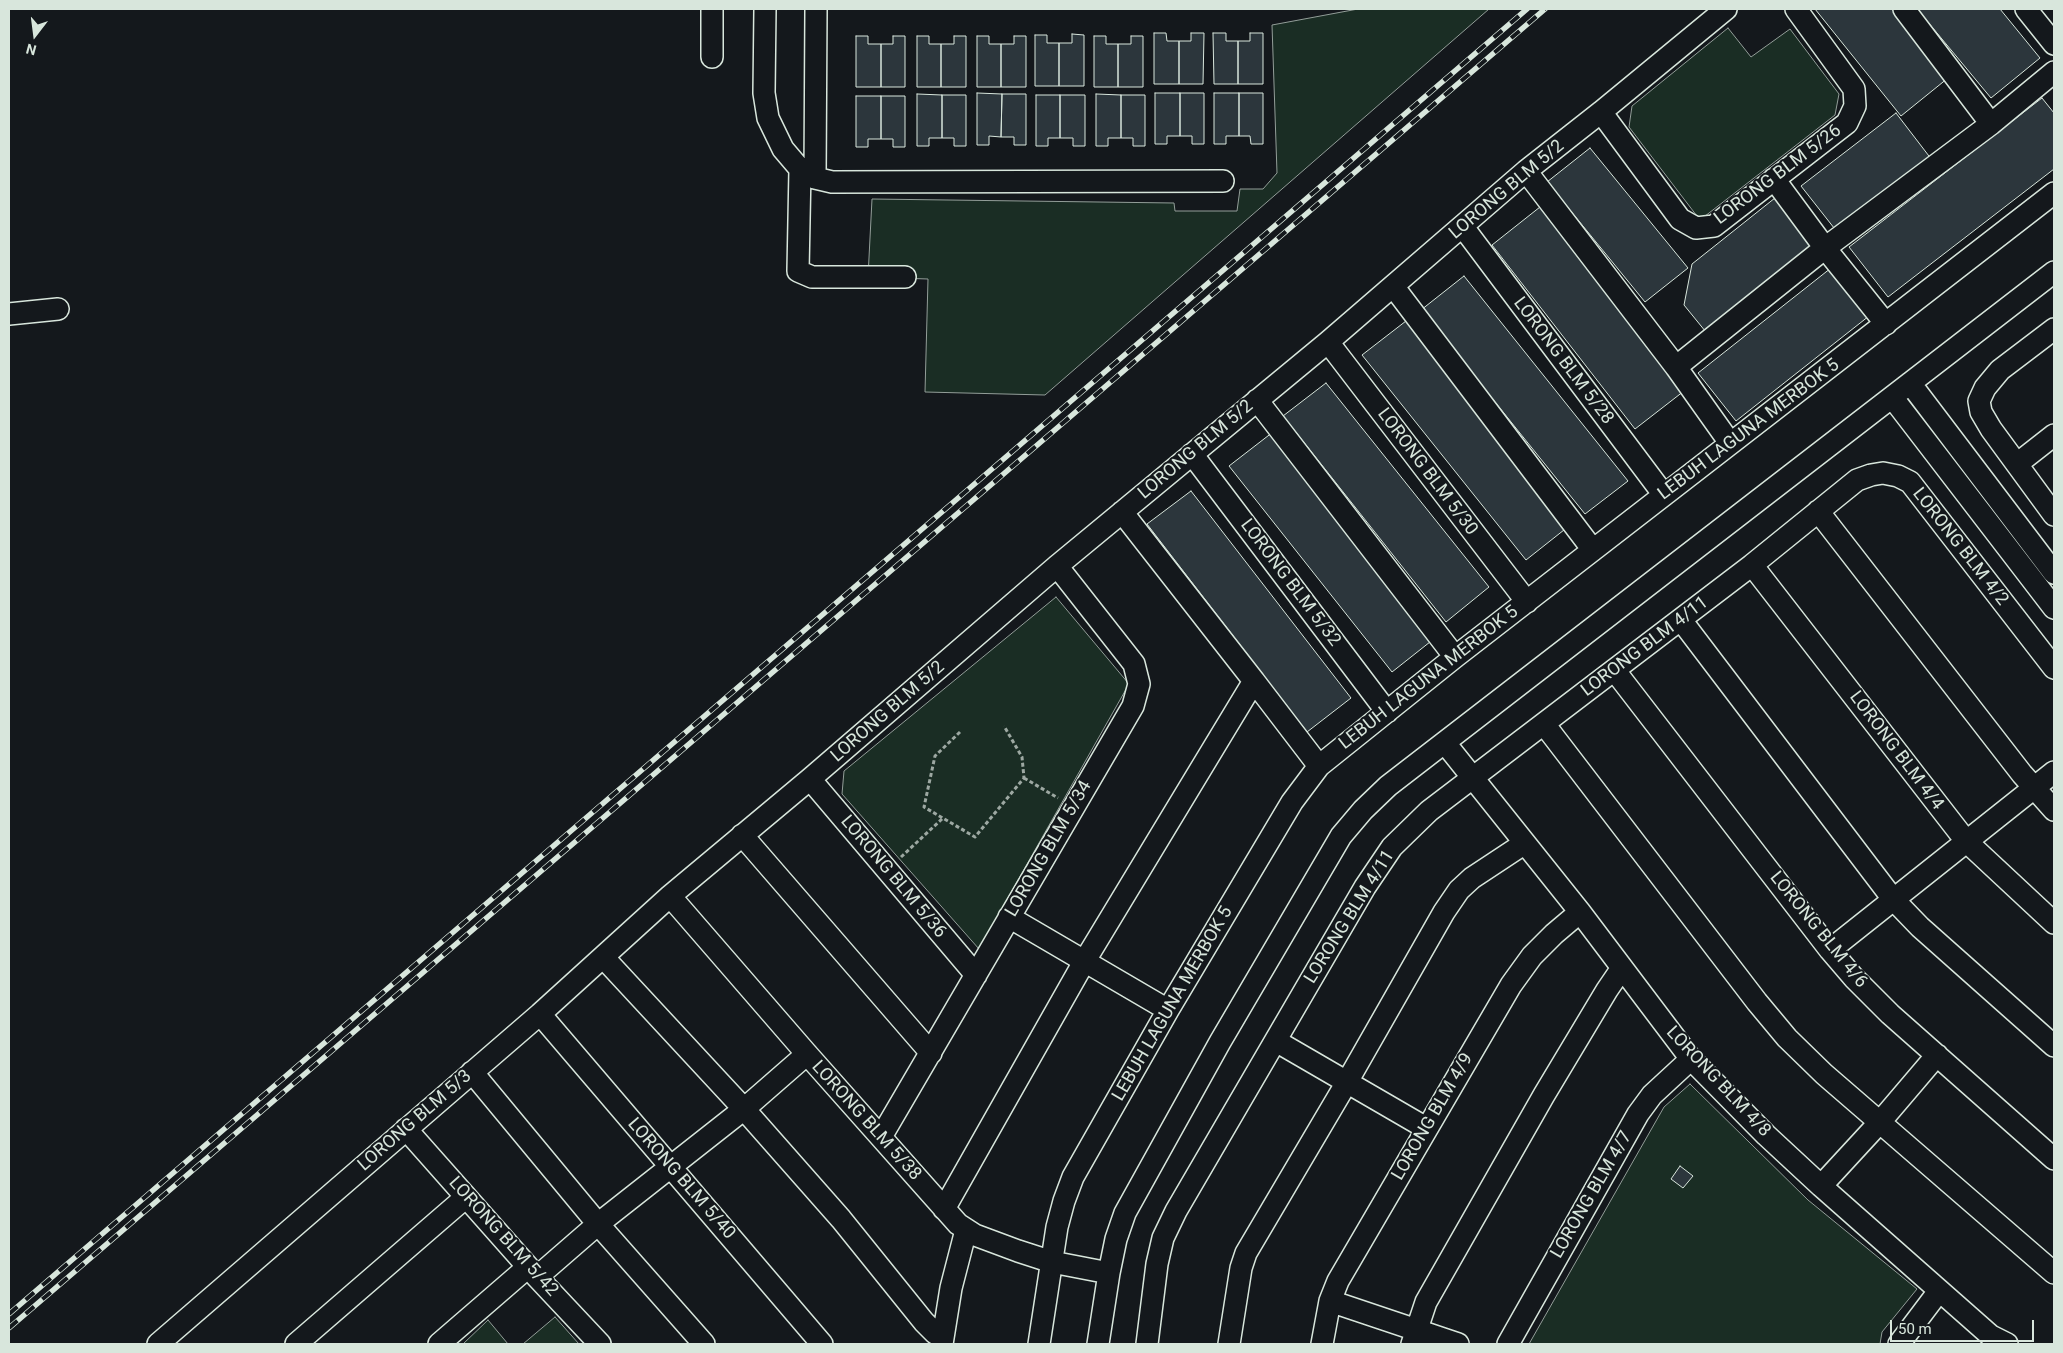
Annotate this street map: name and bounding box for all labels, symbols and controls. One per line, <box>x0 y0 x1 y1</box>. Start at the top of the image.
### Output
north arrow <box>10 10 60 60</box>
text: N <box>24 40 38 58</box>
street label: LORONG BLM 5/26 <box>1710 120 1846 230</box>
street label: LORONG BLM 5/2 <box>1445 136 1569 244</box>
street label: LORONG BLM 5/28 <box>1508 293 1618 429</box>
street label: LEBUH LAGUNA MERBOK 5 <box>1654 355 1844 505</box>
street label: LORONG BLM 5/2 <box>1134 396 1258 504</box>
street label: LORONG BLM 5/30 <box>1372 404 1482 540</box>
street label: LORONG BLM 4/2 <box>1907 484 2013 610</box>
street label: LORONG BLM 5/32 <box>1235 515 1345 651</box>
street label: LORONG BLM 4/11 <box>1577 592 1713 702</box>
street label: LEBUH LAGUNA MERBOK 5 <box>1335 601 1523 755</box>
street label: LORONG BLM 5/2 <box>827 657 949 767</box>
street label: LORONG BLM 4/4 <box>1844 687 1948 815</box>
street label: LORONG BLM 5/34 <box>1001 777 1097 921</box>
street label: LORONG BLM 5/36 <box>835 811 951 943</box>
street label: LORONG BLM 4/11 <box>1300 846 1400 988</box>
street label: LORONG BLM 4/6 <box>1765 868 1871 992</box>
street label: LEBUH LAGUNA MERBOK 5 <box>1108 903 1238 1105</box>
street label: LORONG BLM 4/8 <box>1661 1022 1775 1142</box>
street label: LORONG BLM 4/9 <box>1388 1050 1478 1184</box>
street label: LORONG BLM 5/38 <box>807 1057 925 1185</box>
street label: LORONG BLM 5/3 <box>354 1066 476 1176</box>
street label: LORONG BLM 5/40 <box>623 1114 739 1244</box>
street label: LORONG BLM 4/7 <box>1547 1128 1637 1262</box>
street label: LORONG BLM 5/42 <box>444 1173 562 1301</box>
scale bar <box>1893 1310 2037 1342</box>
text: 50 m <box>1898 1320 1932 1338</box>

